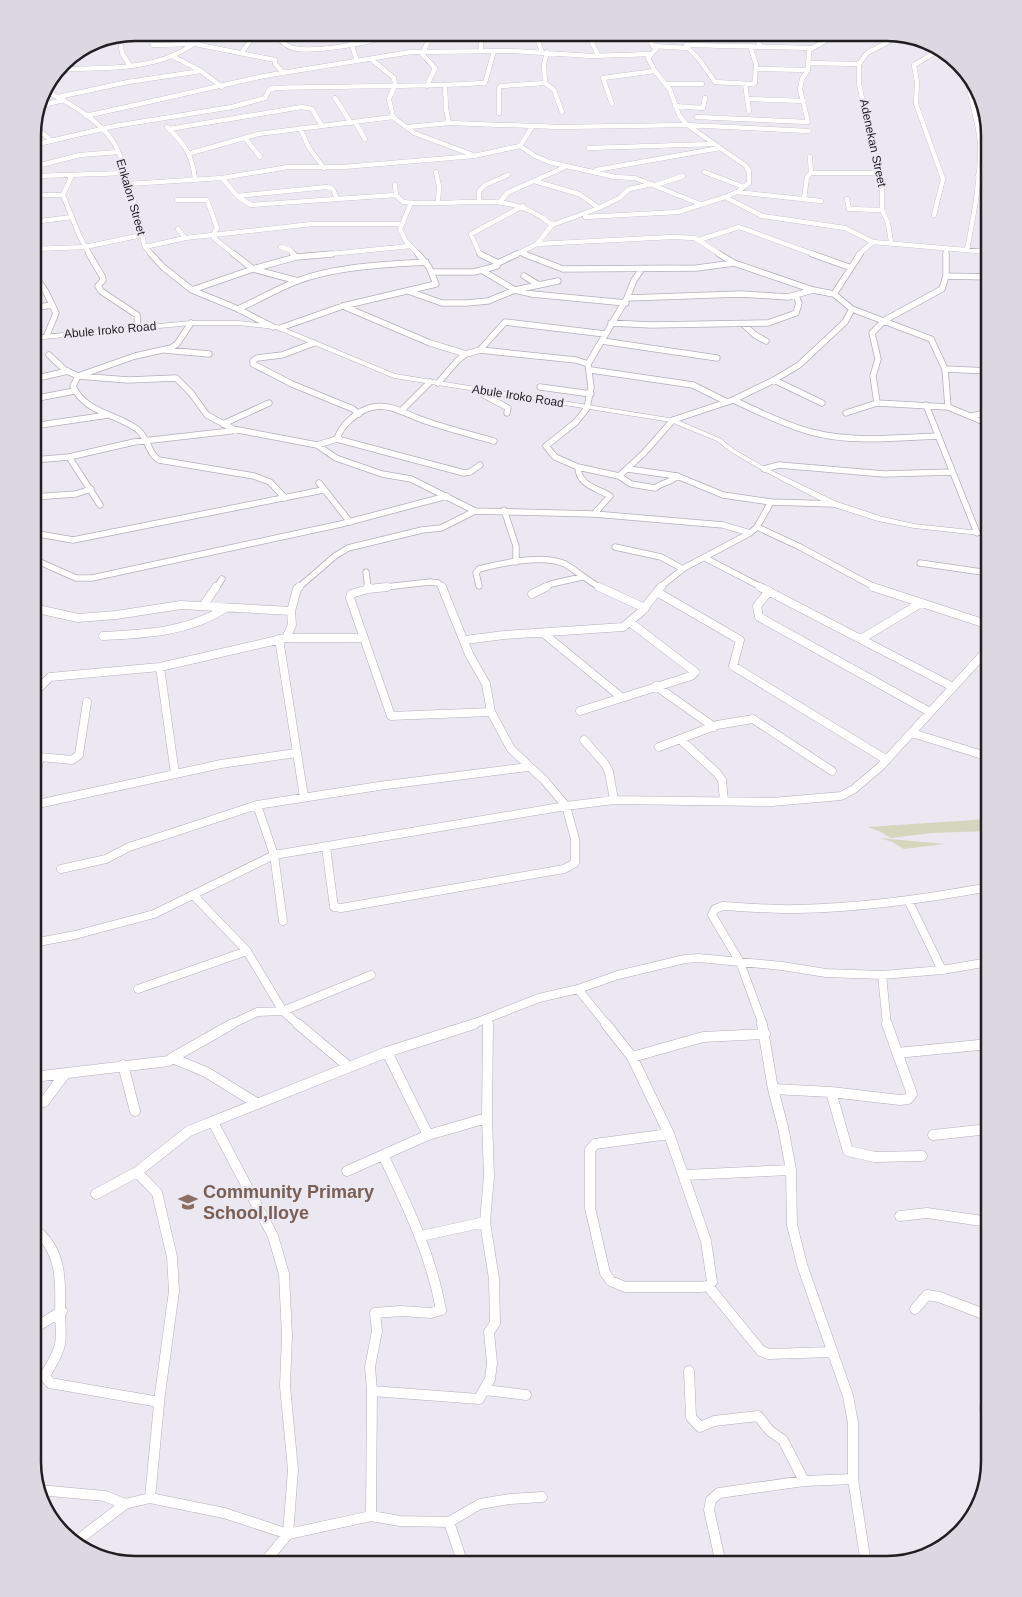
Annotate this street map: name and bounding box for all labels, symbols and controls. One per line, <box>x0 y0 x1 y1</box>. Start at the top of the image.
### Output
street label: Adenekan Street <box>857 98 889 189</box>
street label: Enkalon Street <box>113 157 149 237</box>
street label: Abule Iroko Road <box>63 319 157 341</box>
street label: Abule Iroko Road <box>471 382 565 410</box>
place label: Community Primary School,Iloye <box>203 1182 374 1223</box>
school or university icon: Community Primary School,Iloye <box>177 1191 199 1213</box>

